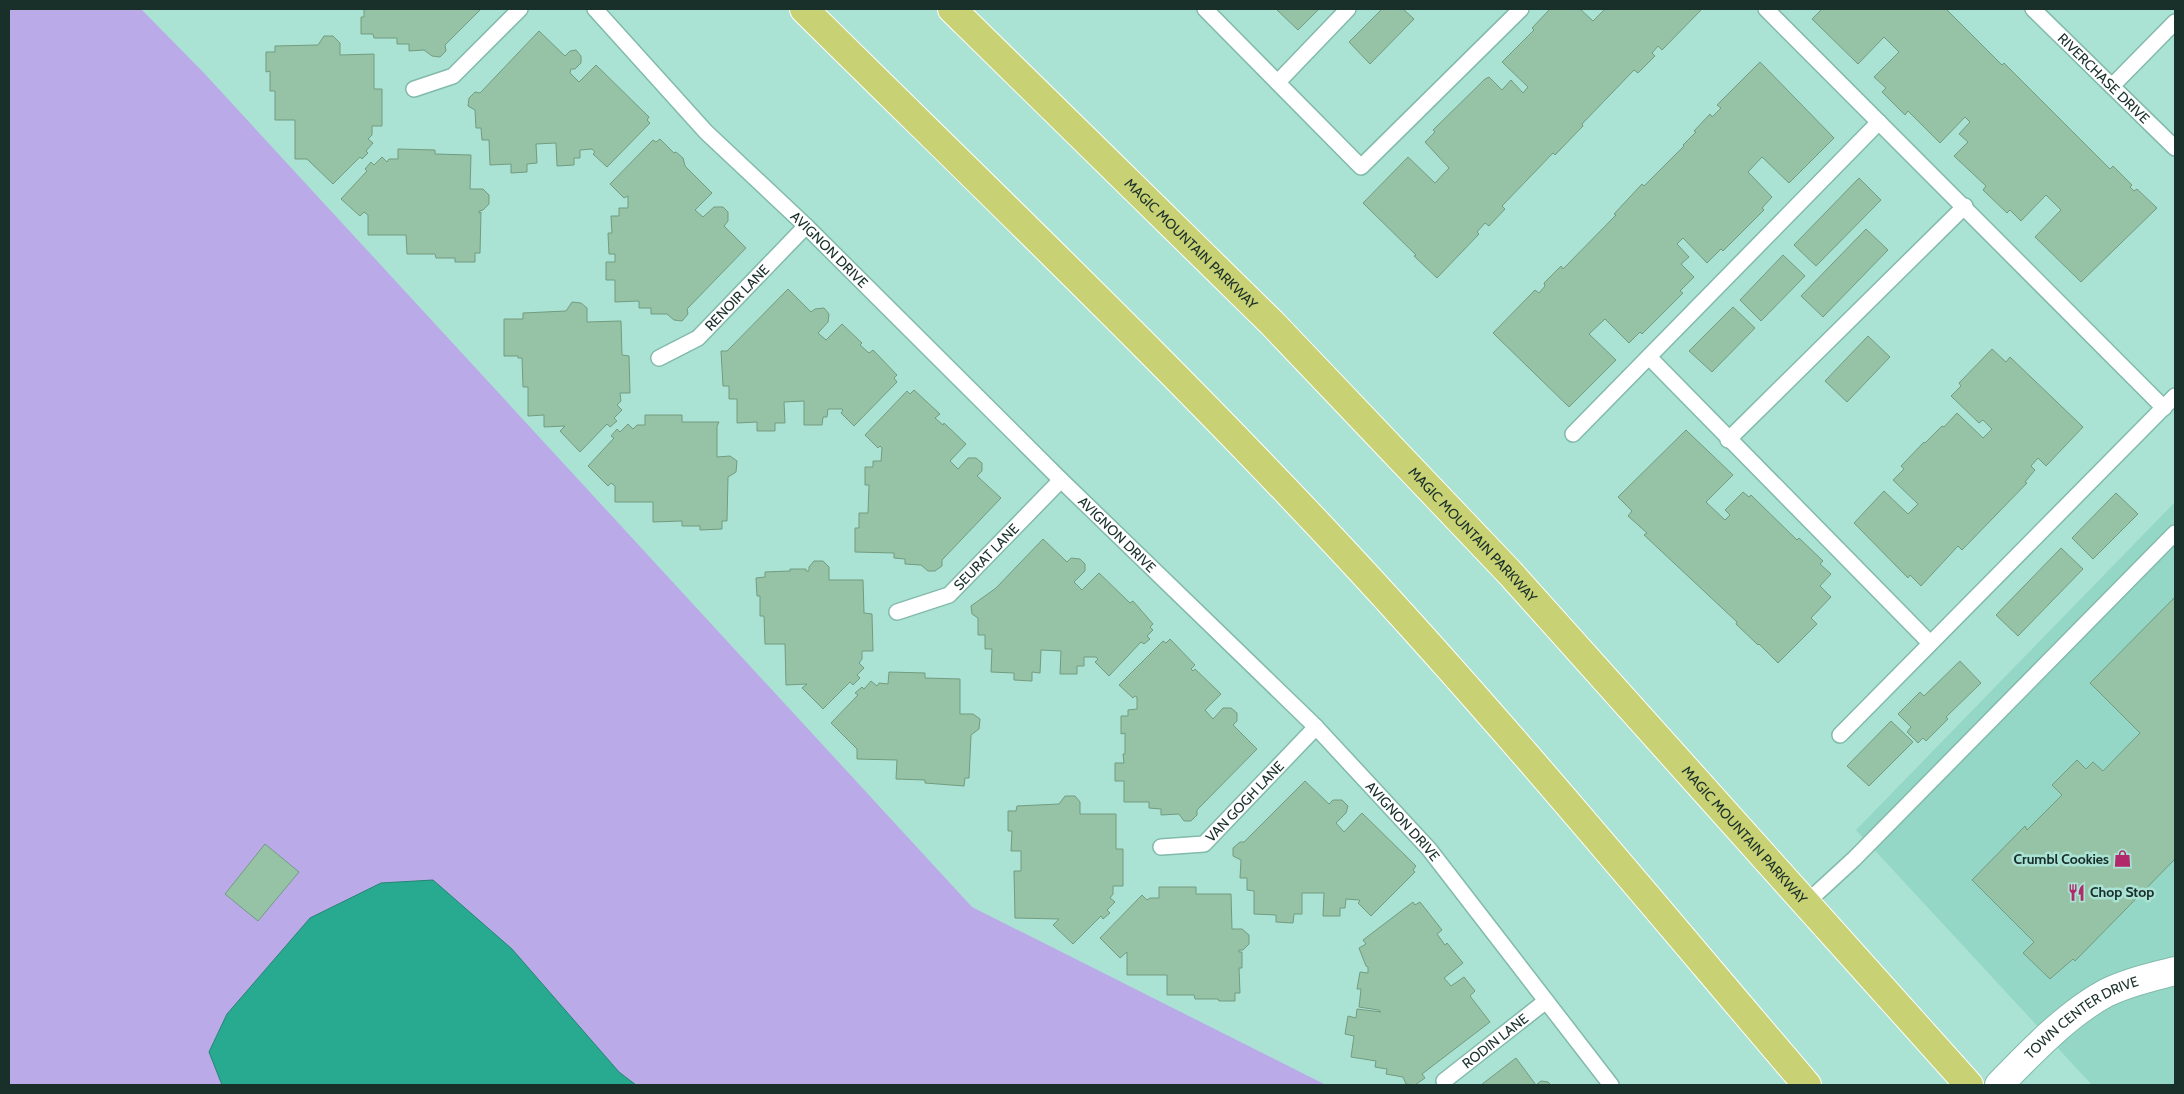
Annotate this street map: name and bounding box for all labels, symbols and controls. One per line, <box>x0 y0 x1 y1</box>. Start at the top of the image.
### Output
street label: RIVERCHASE DRIVE <box>2054 29 2154 127</box>
street label: MAGIC MOUNTAIN PARKWAY <box>1121 174 1262 314</box>
street label: AVIGNON DRIVE <box>787 207 872 292</box>
street label: RENOIR LANE <box>701 260 773 335</box>
street label: MAGIC MOUNTAIN PARKWAY <box>1405 463 1542 607</box>
street label: AVIGNON DRIVE <box>1074 493 1160 576</box>
street label: SEURAT LANE <box>950 519 1023 594</box>
street label: VAN GOGH LANE <box>1202 757 1288 846</box>
street label: MAGIC MOUNTAIN PARKWAY <box>1678 762 1812 908</box>
street label: AVIGNON DRIVE <box>1362 778 1444 865</box>
shop icon: Crumbl Cookies <box>2113 849 2133 869</box>
place label: Crumbl Cookies <box>2014 850 2109 868</box>
restaurant icon: Chop Stop <box>2066 882 2086 902</box>
place label: Chop Stop <box>2090 883 2154 901</box>
street label: TOWN CENTER DRIVE <box>2021 972 2141 1063</box>
street label: RODIN LANE <box>1458 1009 1532 1072</box>

